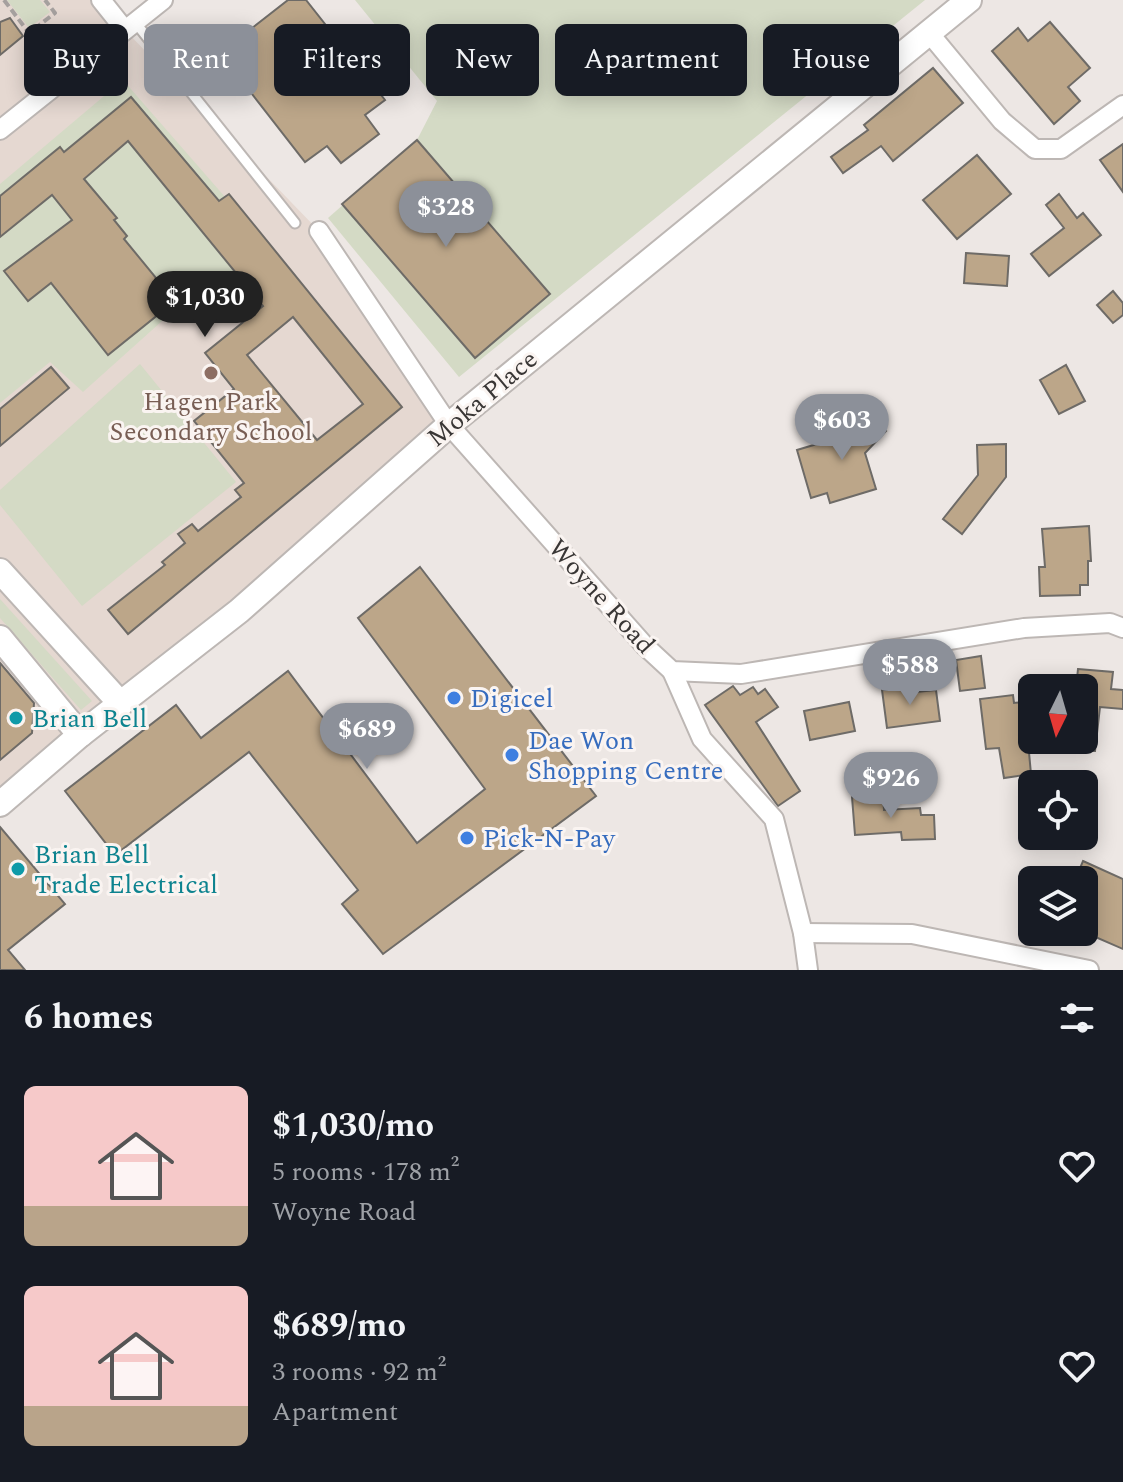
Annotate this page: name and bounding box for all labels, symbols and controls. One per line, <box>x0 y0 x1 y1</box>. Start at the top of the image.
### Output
chip: Buy <box>24 24 128 96</box>
chip: Rent <box>144 24 258 96</box>
chip: Filters <box>274 24 410 96</box>
chip: New <box>426 24 539 96</box>
chip: Apartment <box>555 24 747 96</box>
chip: House <box>763 24 899 96</box>
pin: $328 <box>399 181 493 249</box>
text: $328 <box>417 187 475 227</box>
pin: $1,030 <box>140 271 270 339</box>
text: $1,030 <box>165 277 245 317</box>
street label: Moka Place <box>418 340 547 457</box>
marker: Hagen Park Secondary School <box>202 364 220 382</box>
place label: Hagen Park Secondary School <box>110 382 312 452</box>
pin: $603 <box>795 394 889 462</box>
text: $603 <box>813 400 871 440</box>
street label: Woyne Road <box>538 530 664 664</box>
pin: $588 <box>863 639 957 707</box>
text: $588 <box>881 645 939 685</box>
north arrow <box>1018 674 1098 754</box>
map controls <box>1018 674 1098 946</box>
place label: Digicel <box>470 679 553 719</box>
marker: Digicel <box>445 689 463 707</box>
place label: Brian Bell <box>32 699 147 739</box>
pin: $689 <box>320 703 414 771</box>
marker: Brian Bell <box>7 709 25 727</box>
text: $689 <box>338 709 396 749</box>
place label: Dae Won Shopping Centre <box>528 721 723 791</box>
marker: Dae Won Shopping Centre <box>503 746 521 764</box>
pin: $926 <box>844 752 938 820</box>
text: $926 <box>862 758 920 798</box>
button: locate <box>1018 770 1098 850</box>
place label: Pick-N-Pay <box>483 819 617 859</box>
marker: Pick-N-Pay <box>458 829 476 847</box>
place label: Brian Bell Trade Electrical <box>34 835 218 905</box>
marker: Brian Bell Trade Electrical <box>9 860 27 878</box>
button: layers <box>1018 866 1098 946</box>
text: 6 homes <box>24 992 154 1044</box>
icon: filters <box>1055 996 1099 1040</box>
text: $1,030/mo <box>272 1100 434 1152</box>
icon: home <box>88 1118 184 1214</box>
icon: heart <box>1055 1144 1099 1188</box>
text: 5 rooms · 178 m² <box>272 1152 459 1192</box>
text: Woyne Road <box>272 1192 416 1232</box>
text: $689/mo <box>272 1300 406 1352</box>
icon: home <box>88 1318 184 1414</box>
icon: heart <box>1055 1344 1099 1388</box>
text: 3 rooms · 92 m² <box>272 1352 446 1392</box>
text: Apartment <box>272 1392 398 1432</box>

